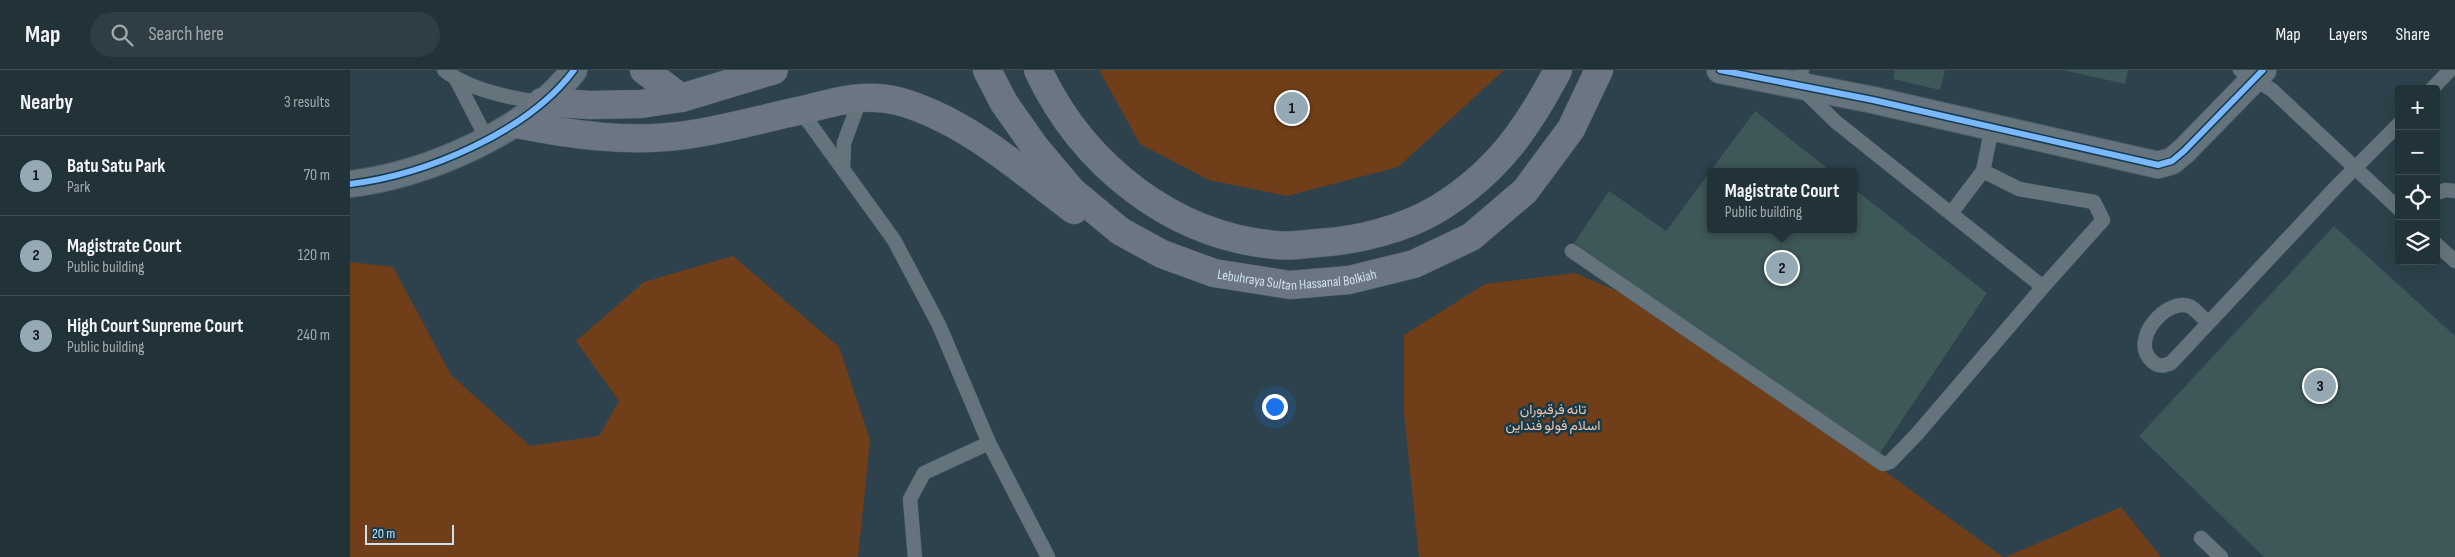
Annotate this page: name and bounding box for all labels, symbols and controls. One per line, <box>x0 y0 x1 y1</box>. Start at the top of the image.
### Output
search box <box>90 12 440 57</box>
text: Map <box>25 20 60 49</box>
icon: search <box>108 21 136 49</box>
text: Search here <box>148 23 224 46</box>
text: Map <box>2276 24 2301 45</box>
text: Layers <box>2329 24 2368 45</box>
text: Share <box>2396 24 2430 45</box>
map controls <box>2395 85 2440 265</box>
button: + <box>2395 85 2440 130</box>
pin: 1 <box>1276 89 1308 127</box>
text: Nearby <box>20 90 73 115</box>
text: 3 results <box>284 93 330 112</box>
button: − <box>2395 130 2440 175</box>
text: Batu Satu Park <box>67 155 165 178</box>
text: 1 <box>33 166 39 185</box>
text: 70 m <box>304 166 330 185</box>
popup <box>1707 168 1857 233</box>
button: locate <box>2395 175 2440 220</box>
text: Park <box>67 178 90 197</box>
text: Magistrate Court <box>1725 180 1839 203</box>
text: Public building <box>1725 203 1802 222</box>
button: layers <box>2395 220 2440 265</box>
text: Magistrate Court <box>67 235 181 258</box>
text: 2 <box>32 246 40 265</box>
text: 120 m <box>298 246 330 265</box>
pin: 2 <box>1766 249 1798 287</box>
text: Public building <box>67 258 144 277</box>
street label: Lebuhraya Sultan Hassanal Bolkiah <box>1216 265 1378 294</box>
text: High Court Supreme Court <box>67 315 243 338</box>
text: 3 <box>32 326 40 345</box>
text: 240 m <box>297 326 330 345</box>
text: Public building <box>67 338 144 357</box>
pin: 3 <box>2304 367 2336 405</box>
your location <box>1262 394 1288 420</box>
park label: تانه فرقبوران اسلام فولو فنداين <box>1505 401 1601 434</box>
scale bar <box>365 522 454 545</box>
text: 20 m <box>372 525 395 542</box>

